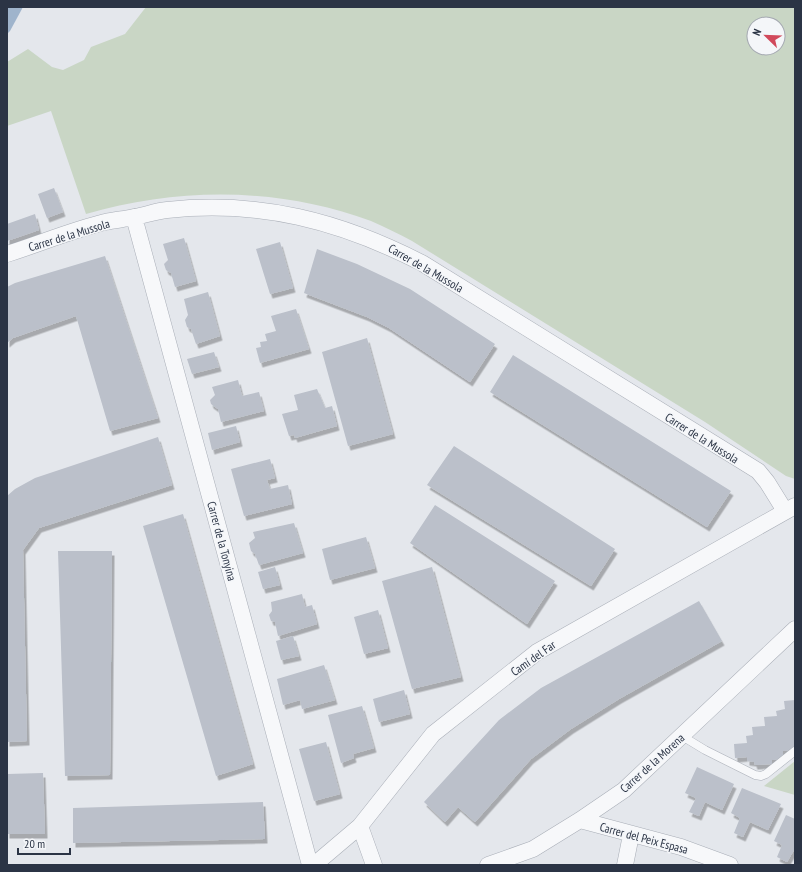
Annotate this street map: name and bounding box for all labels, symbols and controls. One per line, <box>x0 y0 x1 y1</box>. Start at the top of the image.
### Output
north arrow <box>746 16 786 56</box>
text: N <box>749 27 764 38</box>
street label: Carrer de la Mussola <box>27 215 112 254</box>
street label: Carrer de la Mussola <box>386 240 466 296</box>
street label: Carrer de la Mussola <box>662 409 742 467</box>
street label: Carrer de la Tonyina <box>204 500 240 583</box>
street label: Camí del Far <box>508 637 559 679</box>
street label: Carrer de la Morena <box>617 730 687 796</box>
street label: Carrer del Peix Espasa <box>598 819 690 857</box>
scale bar <box>18 830 70 856</box>
text: 20 m <box>24 836 45 851</box>

